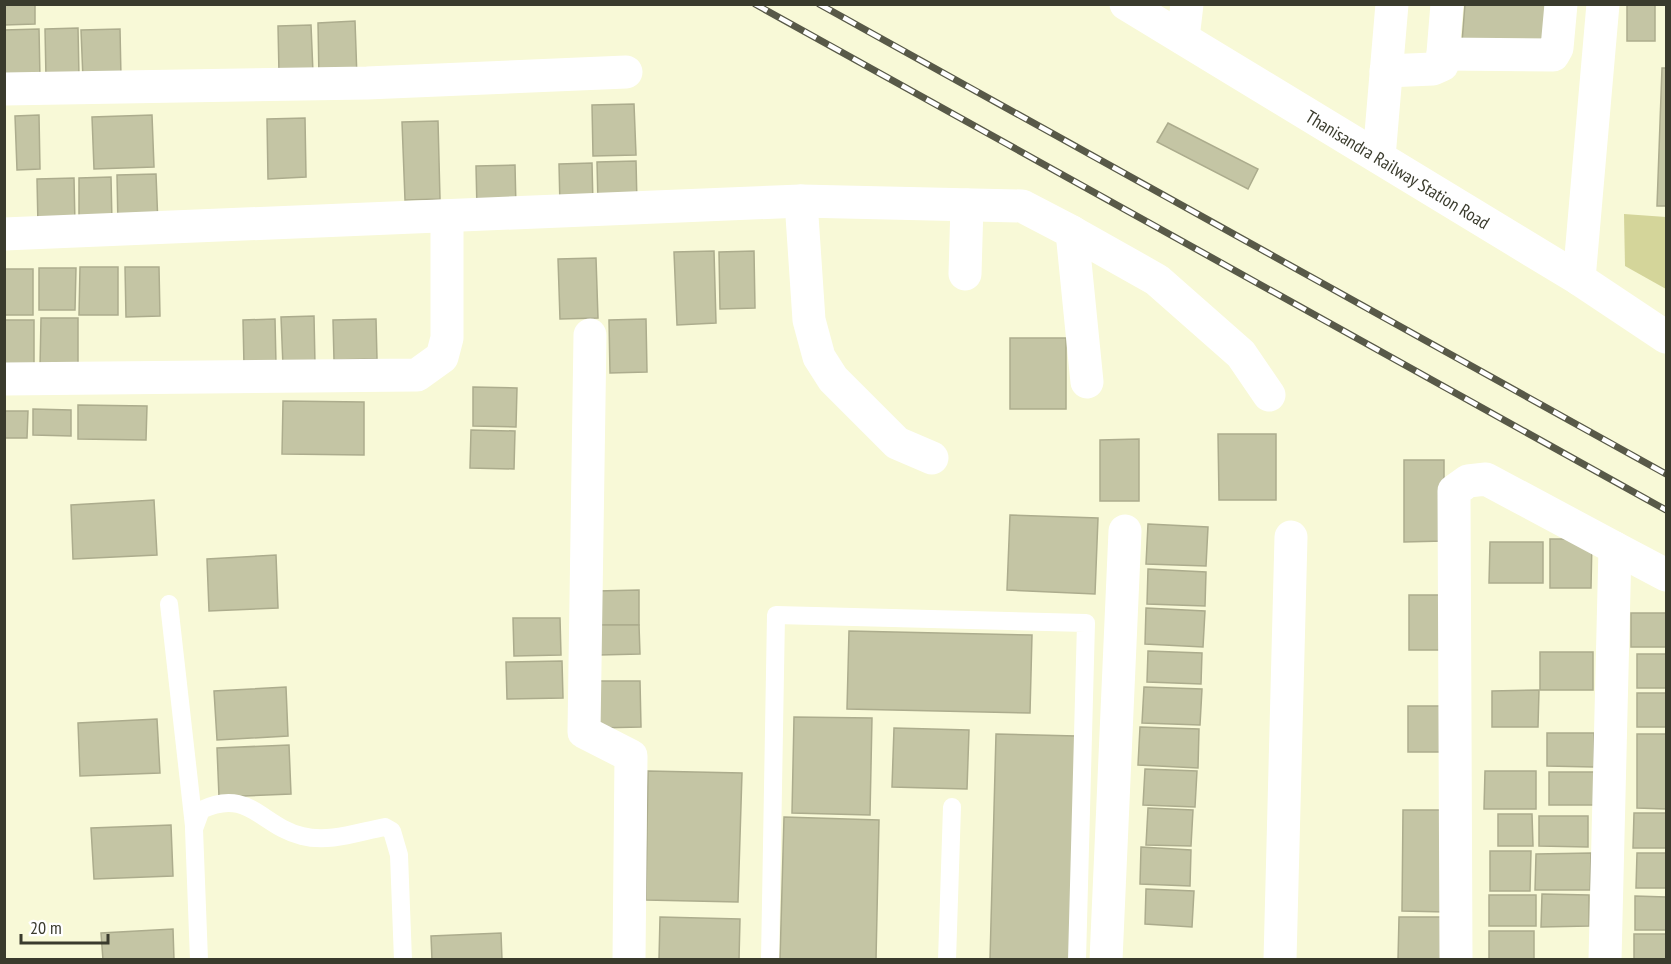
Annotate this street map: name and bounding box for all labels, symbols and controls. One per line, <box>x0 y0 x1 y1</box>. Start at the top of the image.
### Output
street label: Thanisandra Railway Station Road <box>1302 104 1494 234</box>
scale bar <box>21 907 108 945</box>
text: 20 m <box>30 916 62 939</box>

